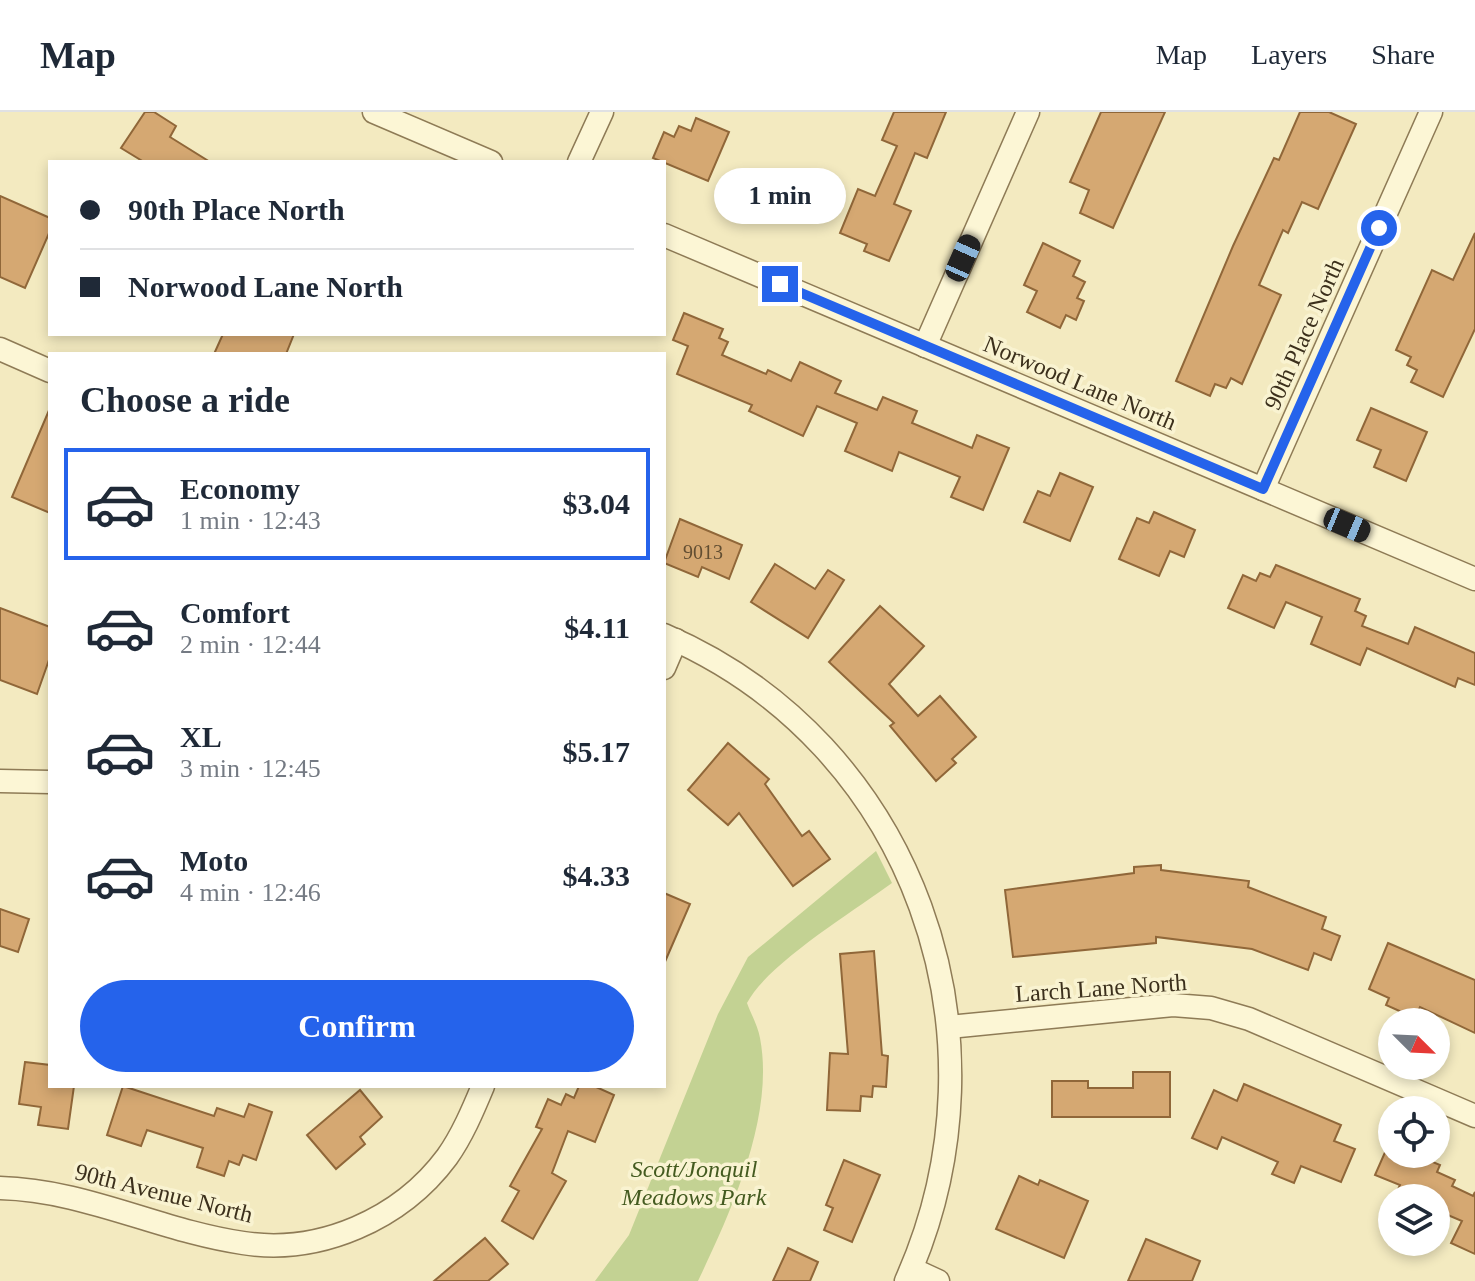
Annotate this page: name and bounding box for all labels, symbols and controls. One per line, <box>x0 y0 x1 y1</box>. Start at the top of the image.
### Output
text: Map <box>40 34 116 76</box>
text: Map <box>1156 39 1207 70</box>
text: Layers <box>1251 39 1327 70</box>
text: Share <box>1371 39 1435 70</box>
callout: 1 min <box>714 168 846 224</box>
text: 1 min <box>749 181 811 210</box>
text: 90th Place North <box>128 193 345 226</box>
route start <box>1361 210 1397 246</box>
car <box>942 231 984 285</box>
street label: 90th Place North <box>1259 254 1349 414</box>
route end <box>762 266 798 302</box>
text: Norwood Lane North <box>128 270 403 303</box>
street label: Norwood Lane North <box>980 331 1180 435</box>
text: Choose a ride <box>80 380 290 420</box>
icon: car <box>84 468 156 540</box>
text: Economy <box>180 472 300 505</box>
text: $3.04 <box>563 487 630 520</box>
car <box>1320 505 1374 545</box>
text: 1 min · 12:43 <box>180 506 321 535</box>
house number: 9013 <box>683 541 723 563</box>
icon: car <box>84 592 156 664</box>
text: Comfort <box>180 596 290 629</box>
text: $4.11 <box>564 611 630 644</box>
text: 2 min · 12:44 <box>180 630 321 659</box>
icon: car <box>84 716 156 788</box>
text: XL <box>180 720 222 753</box>
text: $5.17 <box>563 735 630 768</box>
text: 3 min · 12:45 <box>180 754 321 783</box>
icon: car <box>84 840 156 912</box>
text: Moto <box>180 844 248 877</box>
text: $4.33 <box>563 859 630 892</box>
text: 4 min · 12:46 <box>180 878 321 907</box>
street label: Larch Lane North <box>1014 969 1188 1007</box>
button: Confirm <box>80 980 634 1072</box>
north arrow <box>1378 1008 1450 1080</box>
map controls <box>1378 1008 1450 1256</box>
button: locate <box>1378 1096 1450 1168</box>
park label: Scott/Jonquil Meadows Park <box>621 1156 767 1210</box>
street label: 90th Avenue North <box>72 1158 256 1228</box>
button: layers <box>1378 1184 1450 1256</box>

